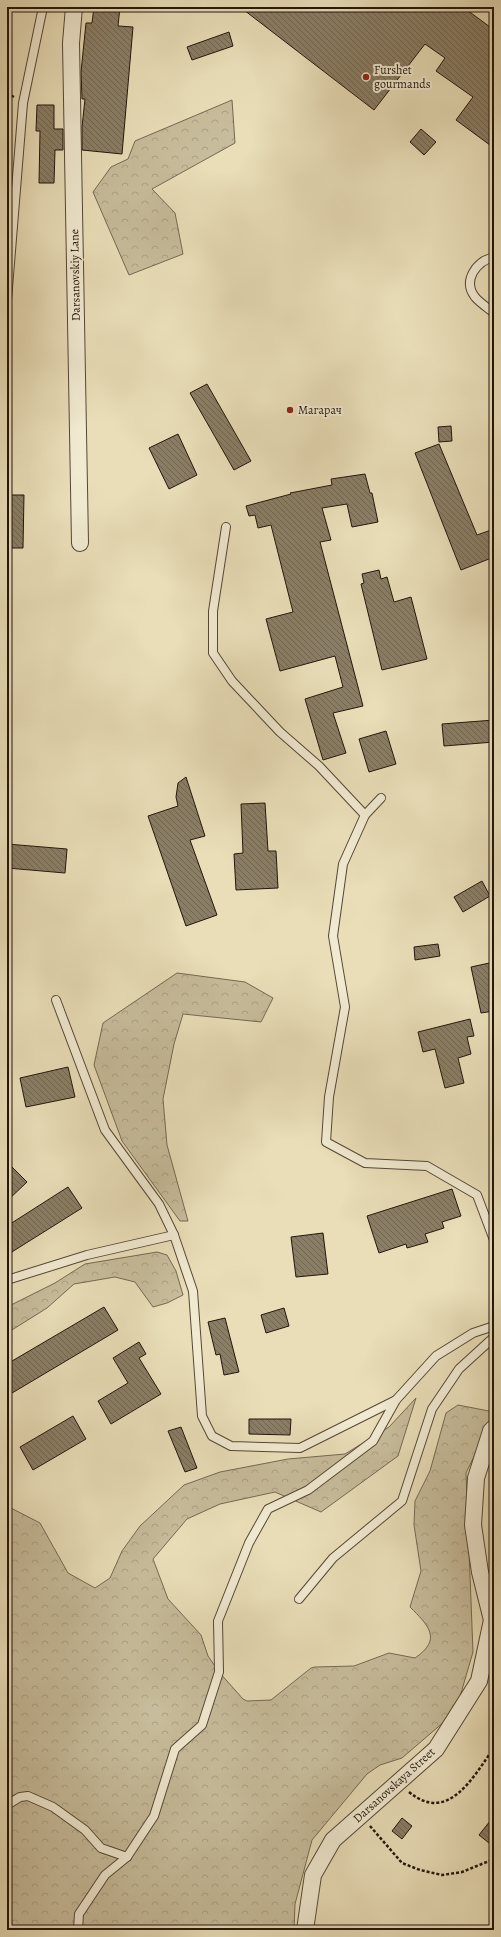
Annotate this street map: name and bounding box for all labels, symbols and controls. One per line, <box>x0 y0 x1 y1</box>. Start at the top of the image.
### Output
place label: Furshet gourmands <box>374 62 431 92</box>
marker: Furshet gourmands <box>361 72 371 82</box>
street label: Darsanovskiy Lane <box>66 229 84 321</box>
place label: Магарач <box>298 402 342 418</box>
marker: Магарач <box>285 405 295 415</box>
street label: Darsanovskaya Street <box>350 1744 439 1826</box>

